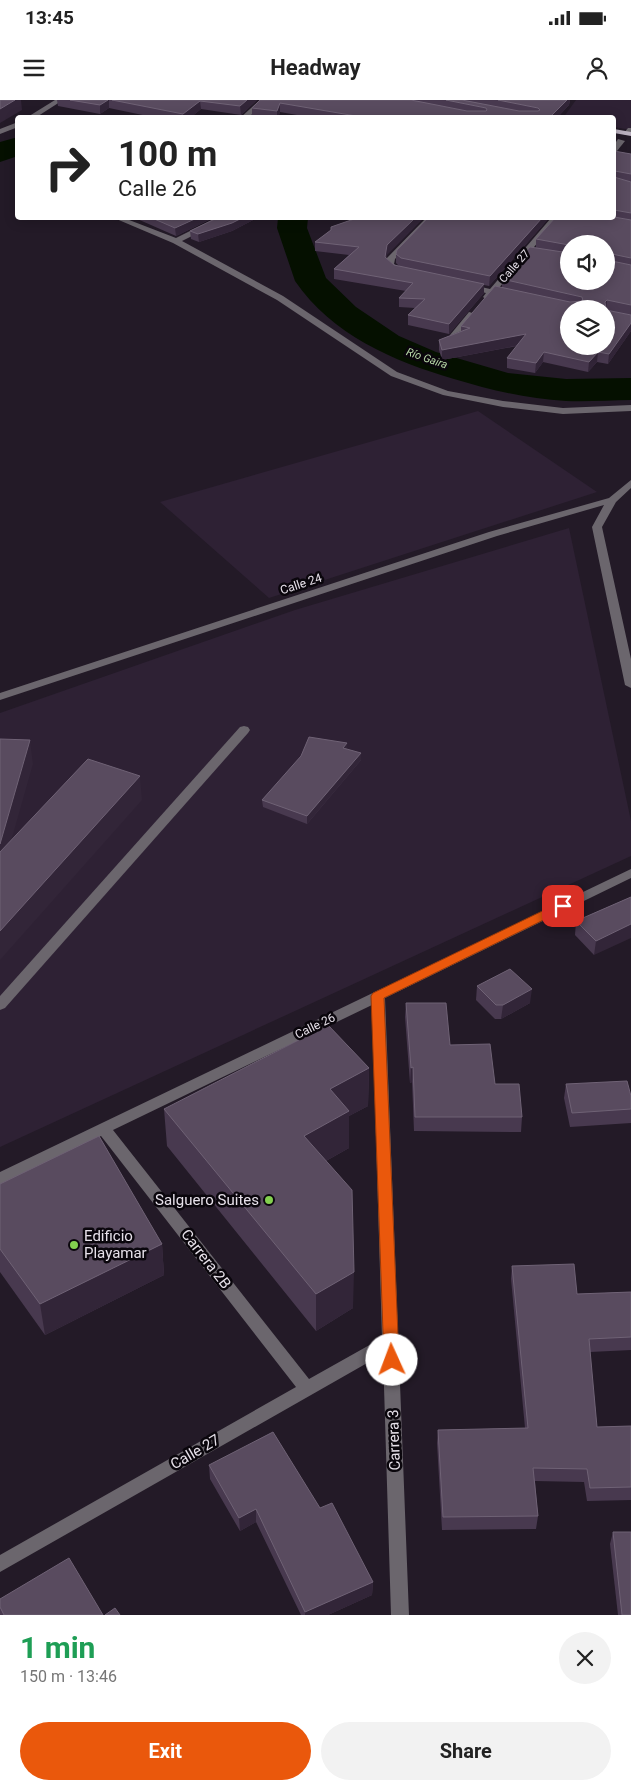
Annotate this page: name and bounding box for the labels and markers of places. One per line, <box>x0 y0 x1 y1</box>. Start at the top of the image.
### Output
pin <box>542 885 584 927</box>
place label: Salguero Suites <box>155 1191 259 1209</box>
marker: Salguero Suites <box>263 1194 275 1206</box>
place label: Edificio Playamar <box>84 1227 147 1262</box>
marker: Edificio Playamar <box>68 1239 80 1251</box>

